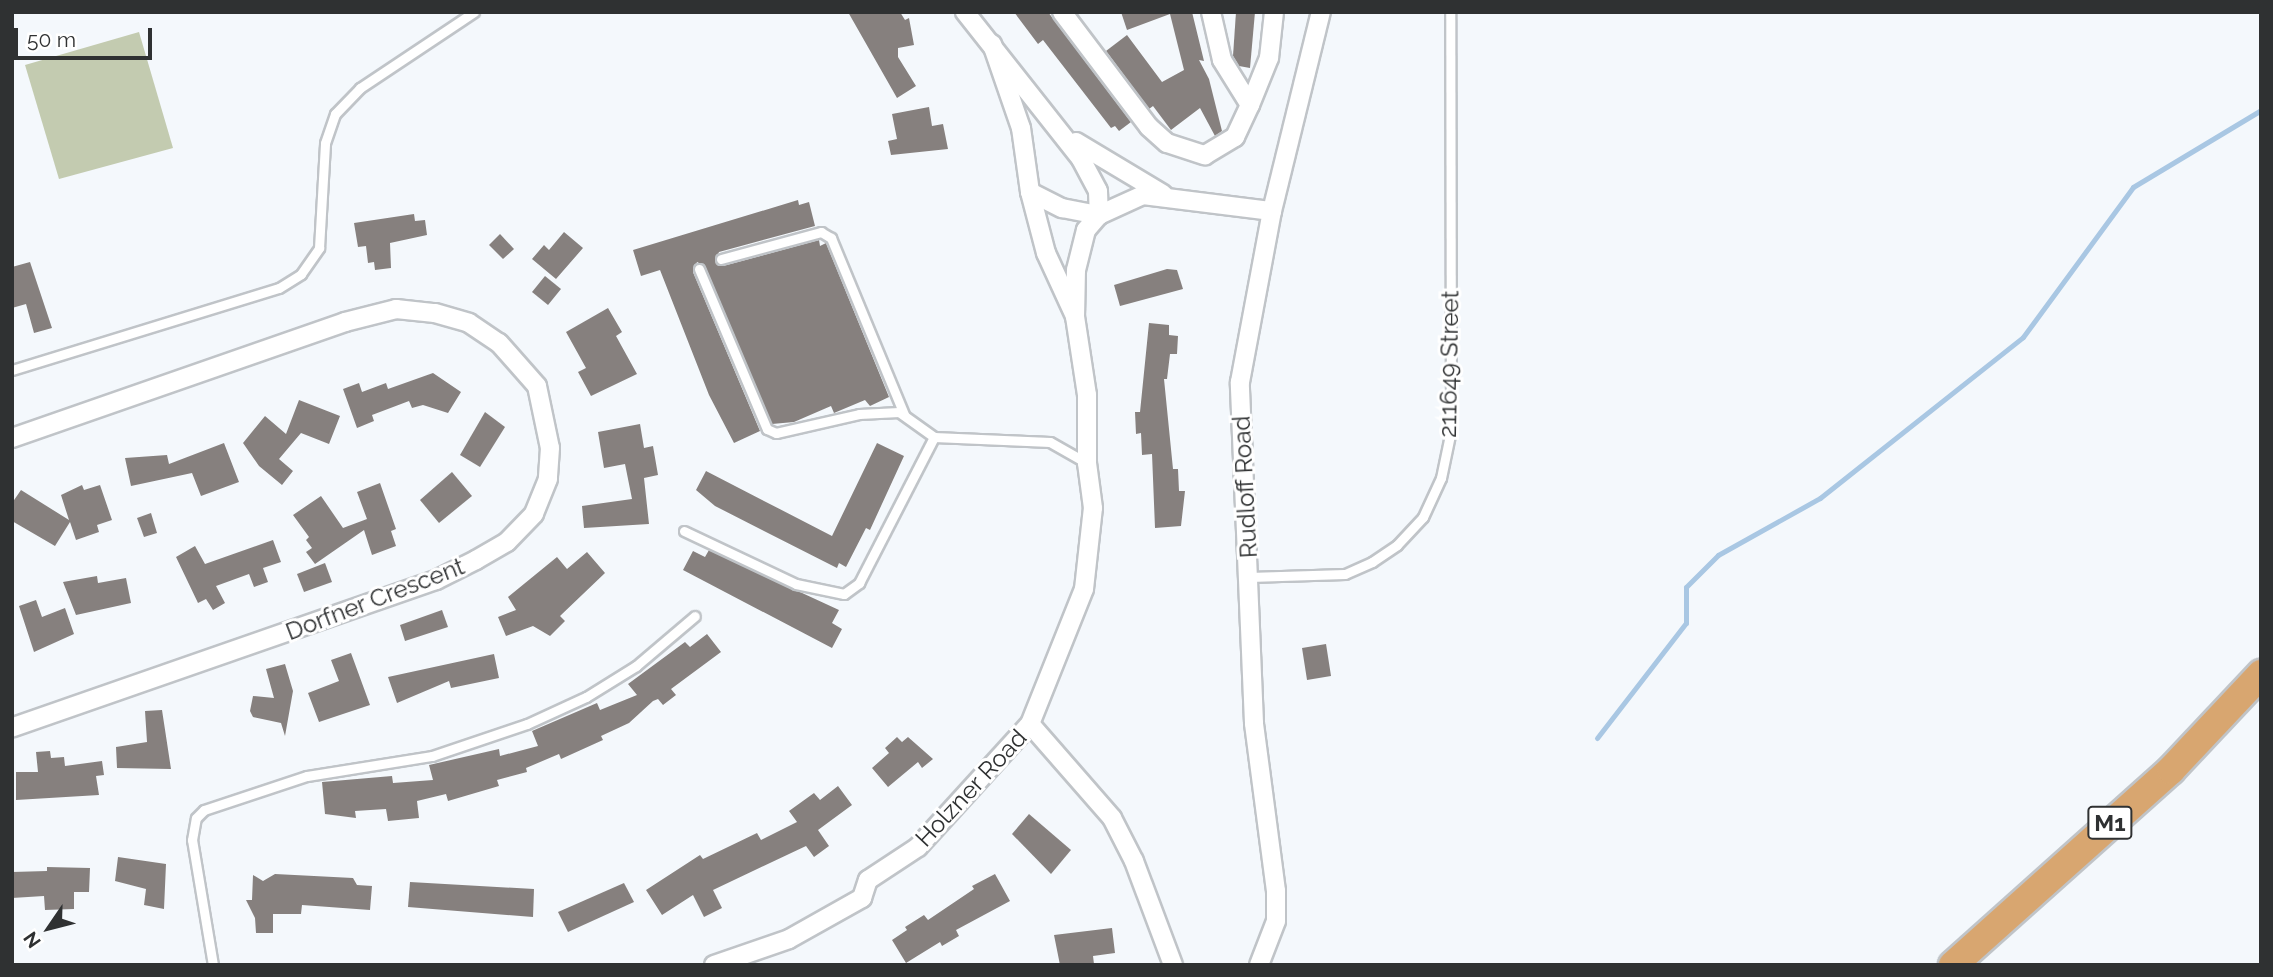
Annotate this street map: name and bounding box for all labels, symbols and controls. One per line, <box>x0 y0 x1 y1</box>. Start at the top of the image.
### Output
scale bar <box>18 14 156 58</box>
text: 50 m <box>27 27 76 52</box>
street label: 211649 Street <box>1433 290 1465 438</box>
street label: Rudloff Road <box>1227 415 1263 559</box>
street label: Dorfner Crescent <box>281 552 469 646</box>
street label: Holzner Road <box>909 723 1033 853</box>
road number: M1 <box>2087 804 2133 842</box>
north arrow <box>14 893 84 963</box>
text: N <box>19 928 45 952</box>

